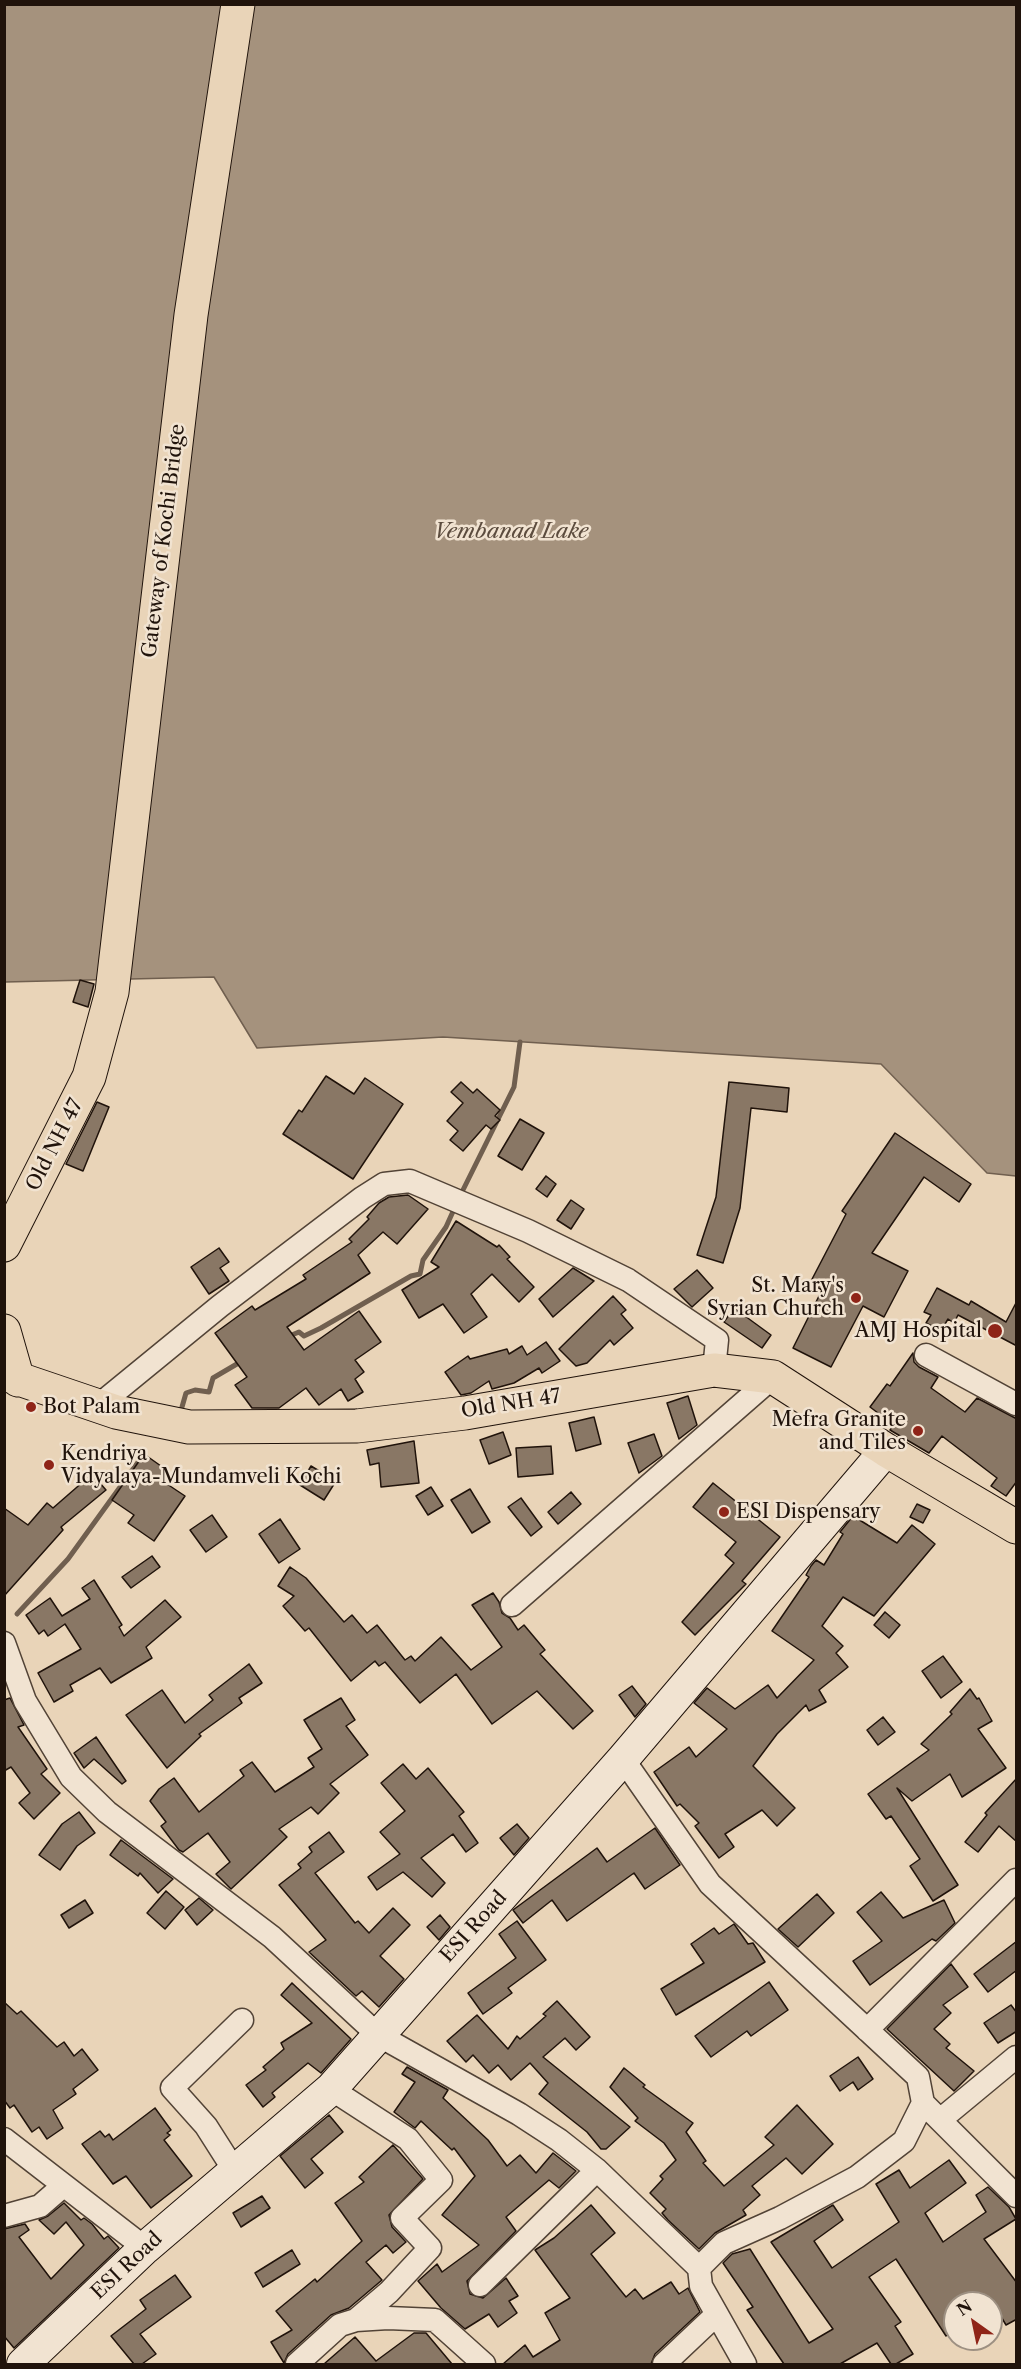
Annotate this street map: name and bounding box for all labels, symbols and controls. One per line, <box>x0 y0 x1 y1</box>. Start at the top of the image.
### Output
street label: Gateway of Kochi Bridge <box>138 423 190 659</box>
water label: Vembanad Lake <box>434 519 588 545</box>
street label: Old NH 47 <box>22 1095 88 1195</box>
place label: St. Mary's Syrian Church <box>707 1274 844 1321</box>
marker: St. Mary's Syrian Church <box>849 1291 863 1305</box>
place label: AMJ Hospital <box>855 1319 982 1343</box>
marker: AMJ Hospital <box>986 1322 1004 1340</box>
street label: Old NH 47 <box>460 1384 562 1424</box>
place label: Bot Palam <box>43 1395 140 1419</box>
marker: Bot Palam <box>24 1400 38 1414</box>
place label: Mefra Granite and Tiles <box>772 1408 906 1455</box>
marker: Mefra Granite and Tiles <box>911 1424 925 1438</box>
place label: Kendriya Vidyalaya-Mundamveli Kochi <box>61 1442 341 1489</box>
marker: Kendriya Vidyalaya-Mundamveli Kochi <box>42 1458 56 1472</box>
place label: ESI Dispensary <box>736 1500 881 1524</box>
marker: ESI Dispensary <box>717 1505 731 1519</box>
street label: ESI Road <box>436 1886 512 1968</box>
street label: ESI Road <box>87 2227 167 2305</box>
north arrow <box>943 2291 1003 2351</box>
text: N <box>953 2295 976 2320</box>

